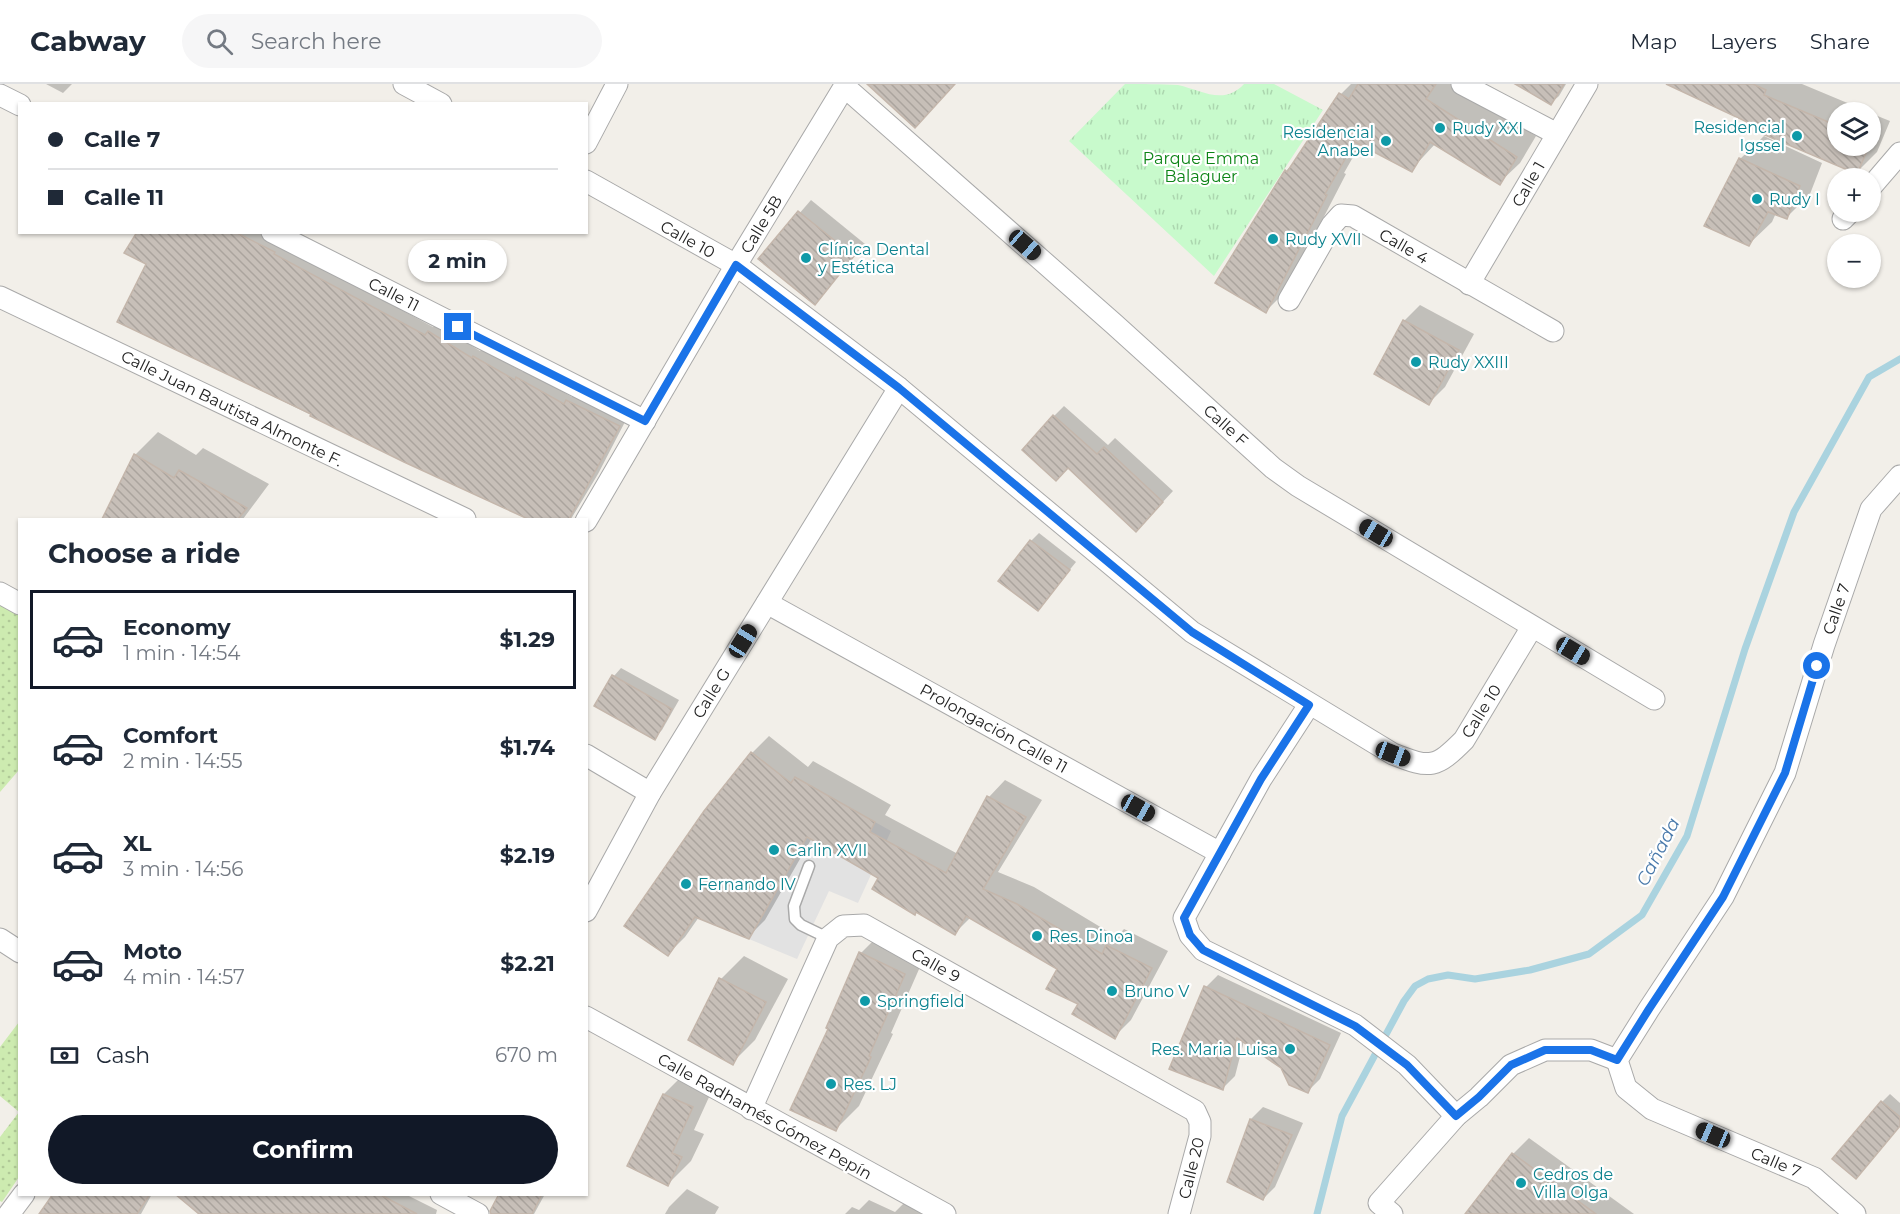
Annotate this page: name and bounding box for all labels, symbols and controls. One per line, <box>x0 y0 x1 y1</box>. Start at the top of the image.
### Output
search box <box>182 14 602 68</box>
text: Cabway <box>30 24 146 58</box>
icon: search <box>203 25 236 58</box>
text: Search here <box>251 28 382 55</box>
text: Map <box>1630 29 1677 54</box>
text: Layers <box>1710 29 1777 54</box>
text: Share <box>1810 29 1870 54</box>
map controls <box>1827 102 1881 288</box>
button: layers <box>1827 102 1881 156</box>
place label: Residencial Igssel <box>1693 118 1785 155</box>
place label: Rudy XXI <box>1452 119 1523 138</box>
marker: Rudy XXI <box>1433 121 1447 135</box>
place label: Residencial Anabel <box>1282 123 1374 160</box>
text: Calle 7 <box>84 126 160 153</box>
marker: Residencial Igssel <box>1790 129 1804 143</box>
marker: Residencial Anabel <box>1379 134 1393 148</box>
park label: Parque Emma Balaguer <box>1143 149 1259 186</box>
street label: Calle 1 <box>1508 158 1549 210</box>
button: + <box>1827 168 1881 222</box>
text: Calle 11 <box>84 184 164 211</box>
place label: Rudy I <box>1769 190 1820 209</box>
street label: Calle 5B <box>737 192 786 257</box>
marker: Rudy I <box>1750 192 1764 206</box>
street label: Calle 10 <box>657 217 718 262</box>
street label: Calle 4 <box>1376 225 1432 268</box>
car <box>1006 226 1044 264</box>
place label: Rudy XVII <box>1285 230 1362 249</box>
marker: Rudy XVII <box>1266 232 1280 246</box>
button: − <box>1827 234 1881 288</box>
callout: 2 min <box>408 240 508 282</box>
place label: Clínica Dental y Estética <box>817 240 929 277</box>
text: 2 min <box>428 249 487 273</box>
marker: Clínica Dental y Estética <box>799 251 813 265</box>
street label: Calle 11 <box>365 274 422 315</box>
route end <box>444 313 471 340</box>
street label: Calle Juan Bautista Almonte F. <box>118 346 346 470</box>
place label: Rudy XXIII <box>1428 353 1509 372</box>
marker: Rudy XXIII <box>1409 355 1423 369</box>
street label: Calle F <box>1200 400 1252 450</box>
car <box>1356 516 1396 550</box>
text: Choose a ride <box>48 537 240 570</box>
street label: Calle 7 <box>1819 581 1854 637</box>
icon: car <box>51 613 105 667</box>
text: Economy <box>123 614 231 641</box>
car <box>726 621 760 661</box>
text: $1.29 <box>500 626 555 653</box>
car <box>1553 634 1593 668</box>
text: 1 min · 14:54 <box>123 641 240 665</box>
route start <box>1803 652 1830 679</box>
street label: Calle G <box>689 665 734 722</box>
street label: Prolongación Calle 11 <box>917 680 1071 777</box>
street label: Calle 10 <box>1458 681 1505 742</box>
icon: car <box>51 721 105 775</box>
text: Comfort <box>123 722 218 749</box>
text: $1.74 <box>500 734 555 761</box>
car <box>1373 739 1413 769</box>
text: 2 min · 14:55 <box>123 749 243 773</box>
car <box>1118 791 1158 825</box>
water label: Cañada <box>1632 814 1684 890</box>
icon: car <box>51 829 105 883</box>
text: XL <box>123 830 152 857</box>
place label: Carlin XVII <box>786 841 867 860</box>
text: $2.19 <box>500 842 555 869</box>
marker: Carlin XVII <box>767 843 781 857</box>
text: 3 min · 14:56 <box>123 857 243 881</box>
place label: Fernando IV <box>698 875 797 894</box>
marker: Fernando IV <box>679 877 693 891</box>
place label: Res. Dinoa <box>1049 927 1133 946</box>
marker: Res. Dinoa <box>1030 929 1044 943</box>
icon: car <box>51 937 105 991</box>
text: Moto <box>123 938 182 965</box>
street label: Calle 9 <box>908 944 963 987</box>
text: $2.21 <box>500 950 555 977</box>
text: 4 min · 14:57 <box>123 965 245 989</box>
place label: Bruno V <box>1124 982 1190 1001</box>
marker: Bruno V <box>1105 984 1119 998</box>
place label: Springfield <box>877 992 965 1011</box>
marker: Springfield <box>858 994 872 1008</box>
icon: cash <box>48 1039 81 1072</box>
place label: Res. Maria Luisa <box>1151 1040 1278 1059</box>
text: Cash <box>96 1042 150 1069</box>
marker: Res. Maria Luisa <box>1283 1042 1297 1056</box>
text: 670 m <box>495 1043 558 1067</box>
street label: Calle Radhamés Gómez Pepín <box>654 1049 875 1183</box>
place label: Res. LJ <box>843 1075 897 1094</box>
marker: Res. LJ <box>824 1077 838 1091</box>
button: Confirm <box>48 1115 558 1184</box>
car <box>1693 1120 1733 1150</box>
street label: Calle 20 <box>1175 1135 1208 1201</box>
street label: Calle 7 <box>1748 1143 1804 1181</box>
place label: Cedros de Villa Olga <box>1533 1165 1613 1202</box>
marker: Cedros de Villa Olga <box>1514 1176 1528 1190</box>

